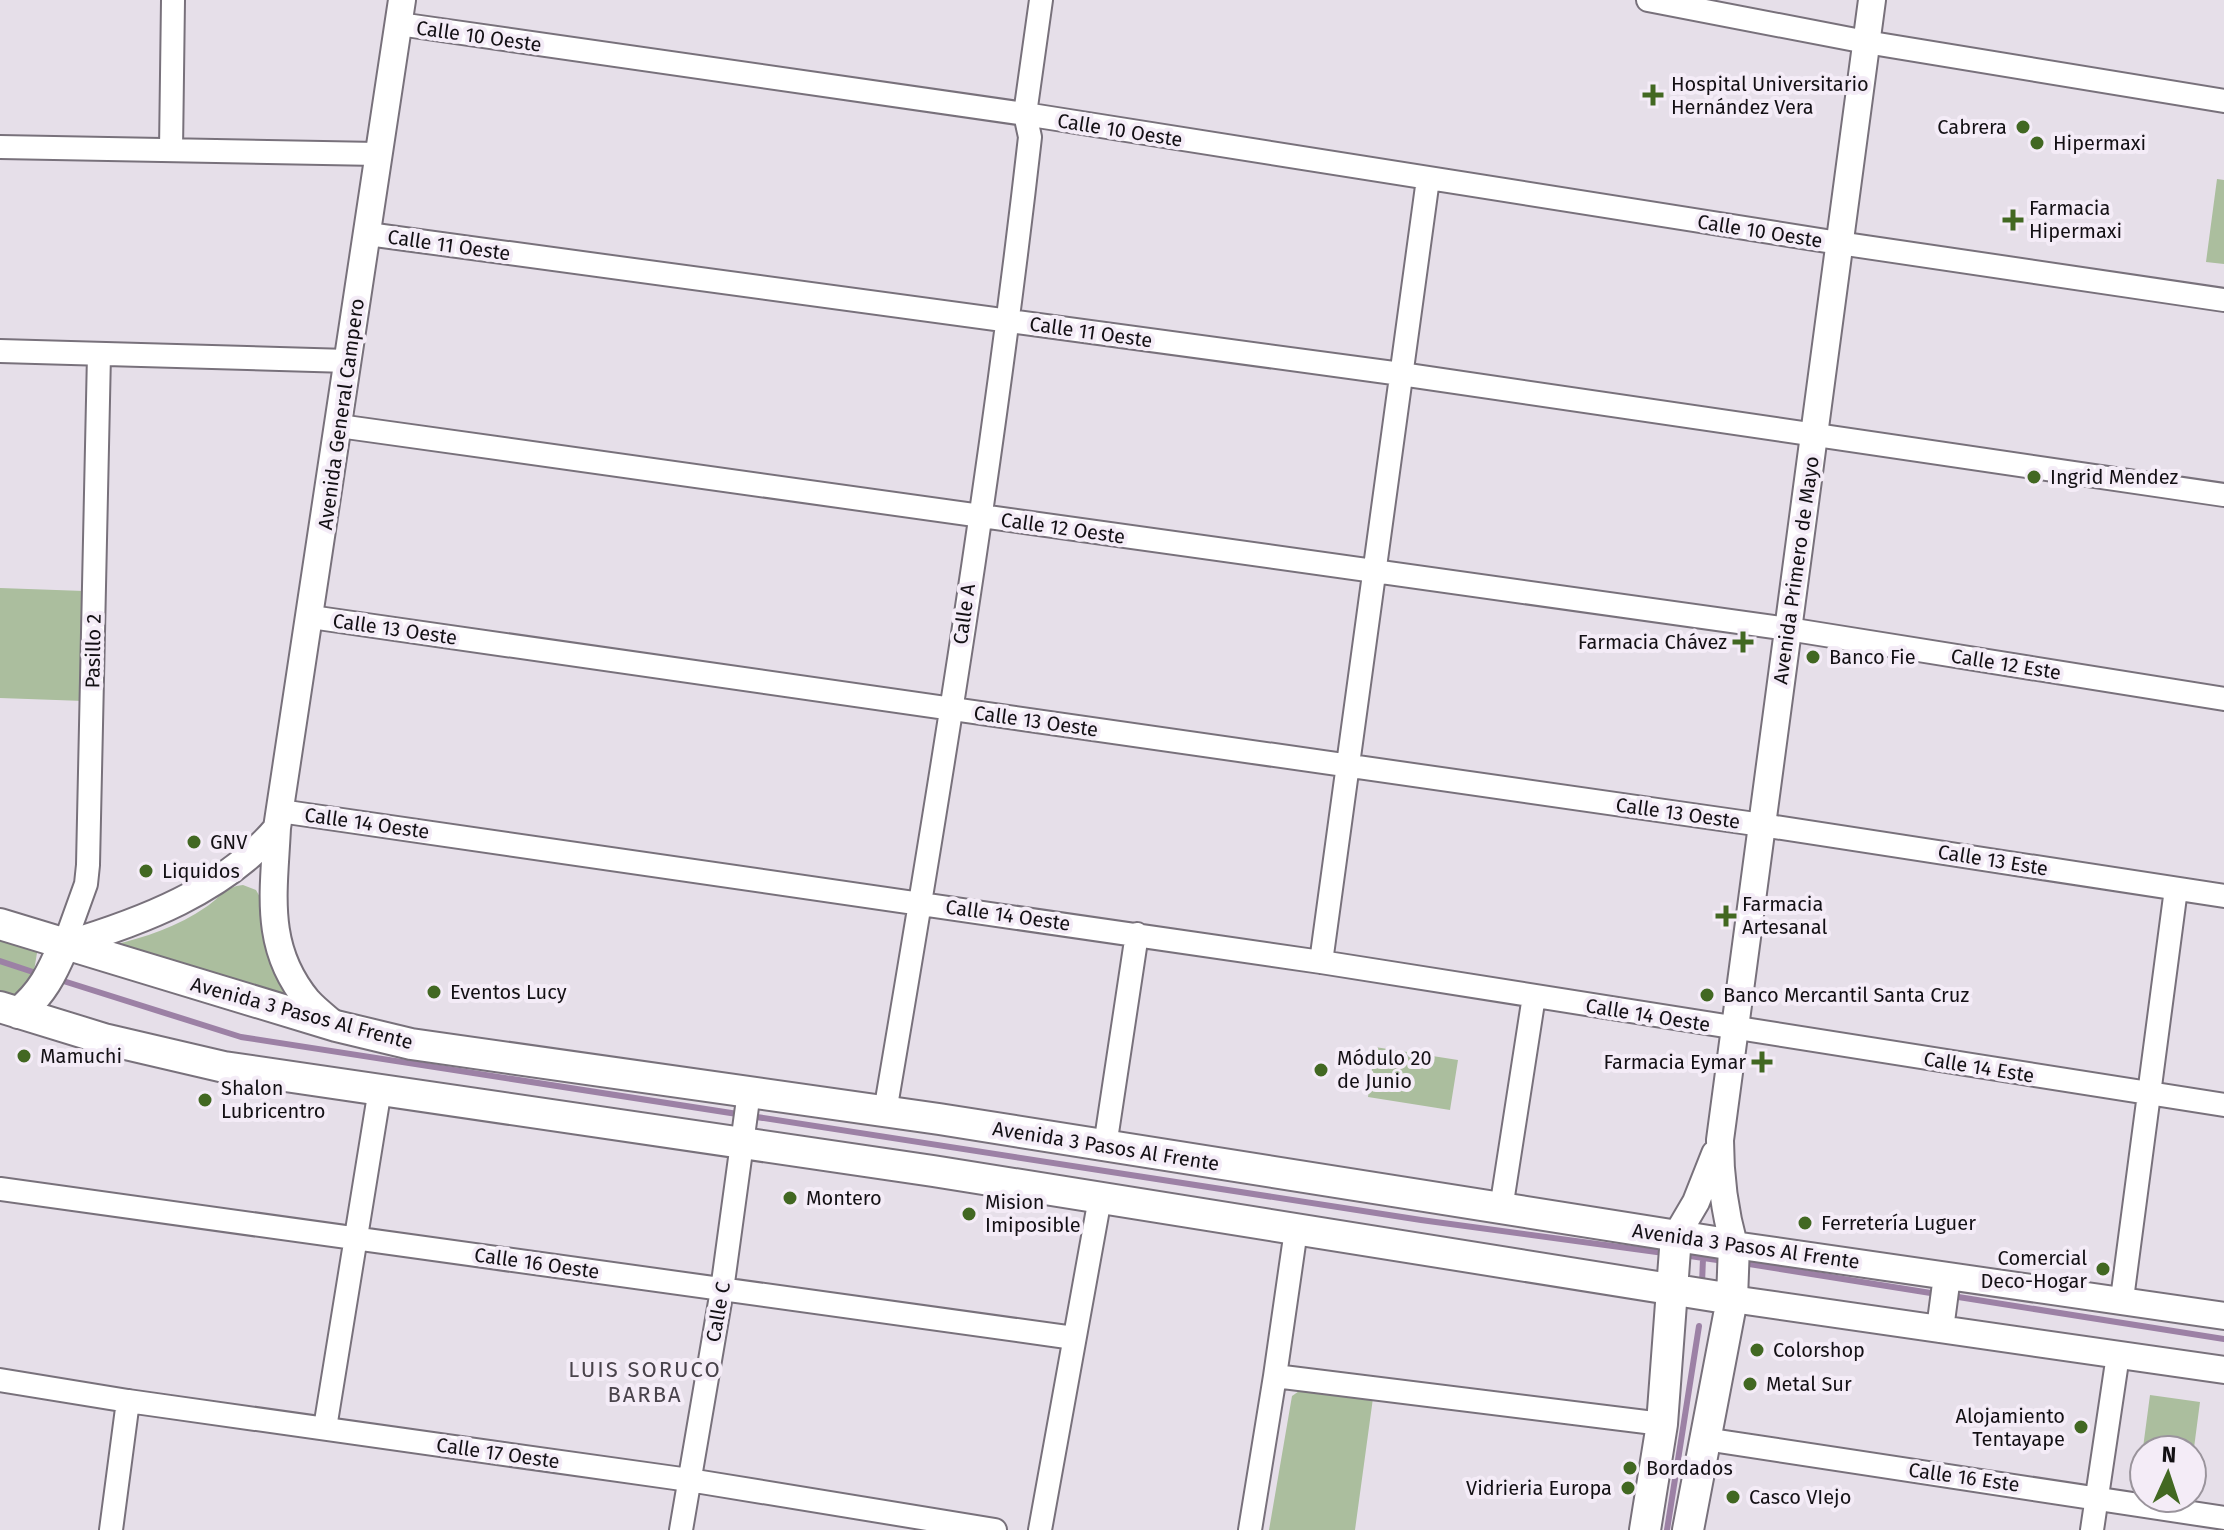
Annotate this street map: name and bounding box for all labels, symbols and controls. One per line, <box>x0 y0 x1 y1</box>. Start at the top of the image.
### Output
street label: Calle 10 Oeste <box>415 15 543 57</box>
place label: Hospital Universitario Hernández Vera <box>1671 72 1869 119</box>
marker: Hospital Universitario Hernández Vera <box>1642 84 1664 106</box>
street label: Calle 10 Oeste <box>1056 108 1184 152</box>
place label: Cabrera <box>1937 115 2007 139</box>
marker: Cabrera <box>2014 118 2032 136</box>
place label: Hipermaxi <box>2053 131 2146 155</box>
marker: Hipermaxi <box>2028 134 2046 152</box>
place label: Farmacia Hipermaxi <box>2029 196 2122 243</box>
street label: Calle 10 Oeste <box>1696 209 1824 253</box>
marker: Farmacia Hipermaxi <box>2004 211 2022 229</box>
street label: Calle 11 Oeste <box>386 225 512 265</box>
street label: Avenida General Campero <box>313 297 369 531</box>
street label: Calle 11 Oeste <box>1028 312 1154 352</box>
street label: Avenida Primero de Mayo <box>1768 454 1824 686</box>
place label: Ingrid Mendez <box>2050 465 2179 489</box>
marker: Ingrid Mendez <box>2025 468 2043 486</box>
street label: Calle 12 Oeste <box>999 507 1127 549</box>
street label: Calle A <box>948 582 980 646</box>
street label: Calle 13 Oeste <box>331 608 459 650</box>
street label: Pasillo 2 <box>80 613 106 689</box>
place label: Farmacia Chávez <box>1578 630 1727 654</box>
marker: Farmacia Chávez <box>1734 633 1752 651</box>
street label: Calle 12 Este <box>1949 643 2063 685</box>
place label: Banco Fie <box>1829 645 1916 669</box>
marker: Banco Fie <box>1804 648 1822 666</box>
street label: Calle 13 Oeste <box>972 700 1100 742</box>
street label: Calle 13 Oeste <box>1614 792 1742 834</box>
street label: Calle 14 Oeste <box>303 802 431 844</box>
place label: GNV <box>210 830 247 854</box>
marker: GNV <box>185 833 203 851</box>
street label: Calle 13 Este <box>1936 839 2050 881</box>
place label: Liquidos <box>162 859 240 883</box>
marker: Liquidos <box>137 862 155 880</box>
place label: Farmacia Artesanal <box>1742 892 1827 939</box>
street label: Calle 14 Oeste <box>944 894 1072 936</box>
marker: Farmacia Artesanal <box>1717 907 1735 925</box>
street label: Avenida 3 Pasos Al Frente <box>188 972 416 1054</box>
place label: Eventos Lucy <box>450 980 567 1004</box>
marker: Eventos Lucy <box>425 983 443 1001</box>
place label: Banco Mercantil Santa Cruz <box>1723 983 1969 1007</box>
marker: Banco Mercantil Santa Cruz <box>1698 986 1716 1004</box>
street label: Calle 14 Oeste <box>1584 993 1712 1037</box>
place label: Mamuchi <box>40 1044 122 1068</box>
place label: Módulo 20 de Junio <box>1337 1046 1432 1093</box>
street label: Calle 14 Este <box>1922 1046 2036 1088</box>
marker: Mamuchi <box>15 1047 33 1065</box>
place label: Farmacia Eymar <box>1604 1050 1746 1074</box>
marker: Farmacia Eymar <box>1753 1053 1771 1071</box>
marker: Módulo 20 de Junio <box>1312 1061 1330 1079</box>
place label: Shalon Lubricentro <box>221 1076 325 1123</box>
marker: Shalon Lubricentro <box>196 1091 214 1109</box>
street label: Avenida 3 Pasos Al Frente <box>991 1116 1221 1176</box>
place label: Montero <box>806 1186 882 1210</box>
marker: Montero <box>781 1189 799 1207</box>
place label: Mision Imiposible <box>985 1190 1081 1237</box>
marker: Mision Imiposible <box>960 1205 978 1223</box>
place label: Ferretería Luguer <box>1821 1211 1976 1235</box>
marker: Ferretería Luguer <box>1796 1214 1814 1232</box>
street label: Avenida 3 Pasos Al Frente <box>1631 1218 1861 1274</box>
street label: Calle 16 Oeste <box>473 1242 601 1284</box>
place label: Comercial Deco-Hogar <box>1980 1246 2087 1293</box>
marker: Comercial Deco-Hogar <box>2094 1260 2112 1278</box>
street label: Calle C <box>701 1280 735 1344</box>
place label: Colorshop <box>1773 1338 1865 1362</box>
marker: Colorshop <box>1748 1341 1766 1359</box>
district label: LUIS SORUCO BARBA <box>568 1356 722 1408</box>
place label: Metal Sur <box>1766 1372 1852 1396</box>
marker: Metal Sur <box>1741 1375 1759 1393</box>
place label: Alojamiento Tentayape <box>1956 1404 2065 1451</box>
marker: Alojamiento Tentayape <box>2072 1418 2090 1436</box>
street label: Calle 17 Oeste <box>435 1432 561 1474</box>
north arrow <box>2128 1434 2208 1514</box>
text: N <box>2161 1441 2177 1468</box>
place label: Bordados <box>1646 1456 1733 1480</box>
street label: Calle 16 Este <box>1907 1457 2021 1497</box>
marker: Bordados <box>1621 1459 1639 1477</box>
place label: Vidrieria Europa <box>1466 1476 1612 1500</box>
marker: Vidrieria Europa <box>1619 1479 1637 1497</box>
place label: Casco VIejo <box>1749 1485 1851 1509</box>
marker: Casco VIejo <box>1724 1488 1742 1506</box>

